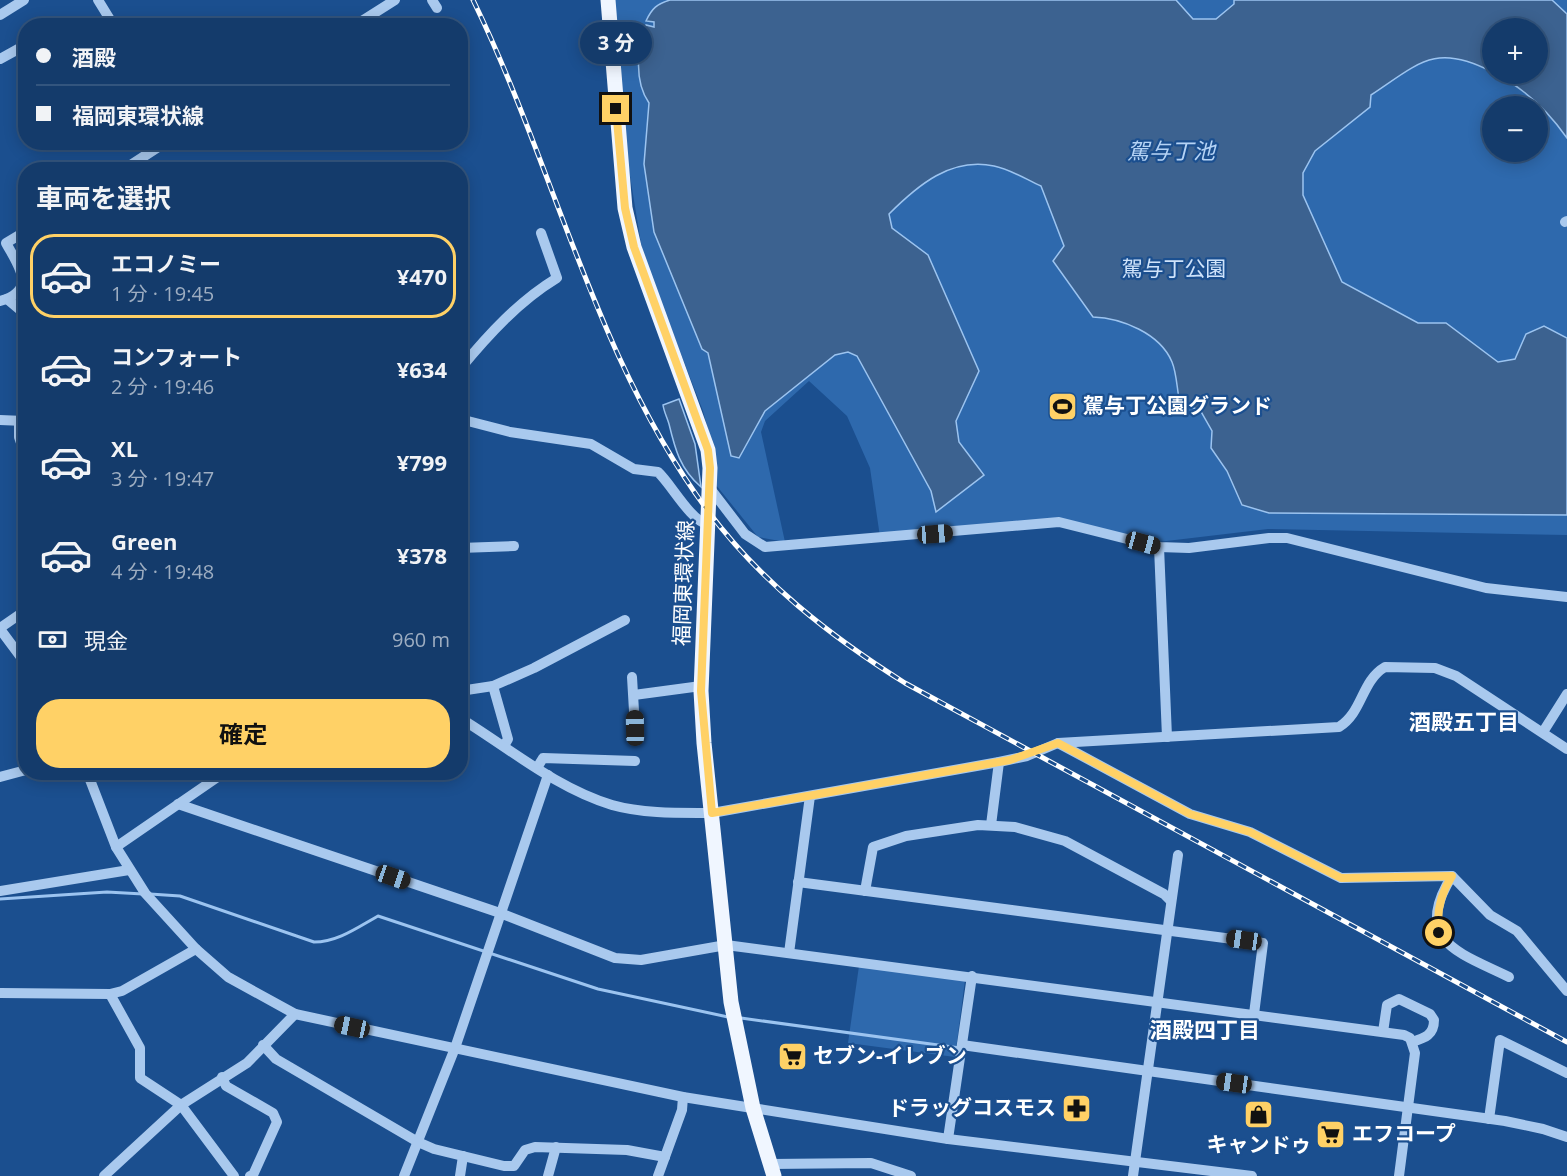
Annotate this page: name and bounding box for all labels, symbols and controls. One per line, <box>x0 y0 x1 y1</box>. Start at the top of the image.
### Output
map controls <box>1482 18 1548 162</box>
button: + <box>1482 18 1548 84</box>
callout: 3 分 <box>580 22 652 64</box>
text: 3 分 <box>598 29 634 56</box>
text: 酒殿 <box>72 42 116 72</box>
route end <box>602 95 629 122</box>
button: − <box>1482 96 1548 162</box>
text: 福岡東環状線 <box>72 100 204 130</box>
water label: 駕与丁池 <box>1127 135 1217 165</box>
text: 車両を選択 <box>36 179 171 216</box>
text: エコノミー <box>111 248 221 278</box>
icon: car <box>39 249 93 303</box>
park label: 駕与丁公園 <box>1122 254 1227 282</box>
text: ¥470 <box>397 261 447 291</box>
text: 1 分 · 19:45 <box>111 280 214 307</box>
text: コンフォート <box>111 341 242 371</box>
icon: car <box>39 342 93 396</box>
text: ¥634 <box>397 354 447 384</box>
text: 2 分 · 19:46 <box>111 373 214 400</box>
sports icon: 駕与丁公園グランド <box>1046 390 1078 422</box>
place label: 駕与丁公園グランド <box>1083 391 1272 419</box>
text: XL <box>111 433 138 463</box>
icon: car <box>39 435 93 489</box>
text: ¥799 <box>397 447 447 477</box>
text: 3 分 · 19:47 <box>111 465 214 492</box>
street label: 福岡東環状線 <box>667 520 699 646</box>
car <box>916 524 954 544</box>
text: Green <box>111 526 177 556</box>
icon: car <box>39 528 93 582</box>
car <box>1123 530 1163 556</box>
text: ¥378 <box>397 540 447 570</box>
text: 4 分 · 19:48 <box>111 558 214 585</box>
icon: cash <box>36 623 69 656</box>
text: 現金 <box>84 625 128 655</box>
text: 960 m <box>392 626 450 653</box>
button: 確定 <box>36 699 450 768</box>
district label: 酒殿五丁目 <box>1409 706 1519 736</box>
car <box>626 710 644 746</box>
car <box>373 863 413 891</box>
route start <box>1425 919 1452 946</box>
car <box>1225 929 1263 951</box>
car <box>333 1014 371 1040</box>
district label: 酒殿四丁目 <box>1150 1014 1260 1044</box>
supermarket icon: セブン-イレブン <box>776 1040 808 1072</box>
place label: セブン-イレブン <box>813 1041 967 1069</box>
car <box>1215 1072 1253 1094</box>
pharmacy icon: ドラッグコスモス <box>1061 1092 1093 1124</box>
place label: ドラッグコスモス <box>888 1093 1056 1121</box>
shop icon: キャンドゥ <box>1243 1098 1275 1130</box>
supermarket icon: エフコープ <box>1315 1118 1347 1150</box>
place label: エフコープ <box>1352 1119 1456 1147</box>
place label: キャンドゥ <box>1207 1130 1312 1158</box>

